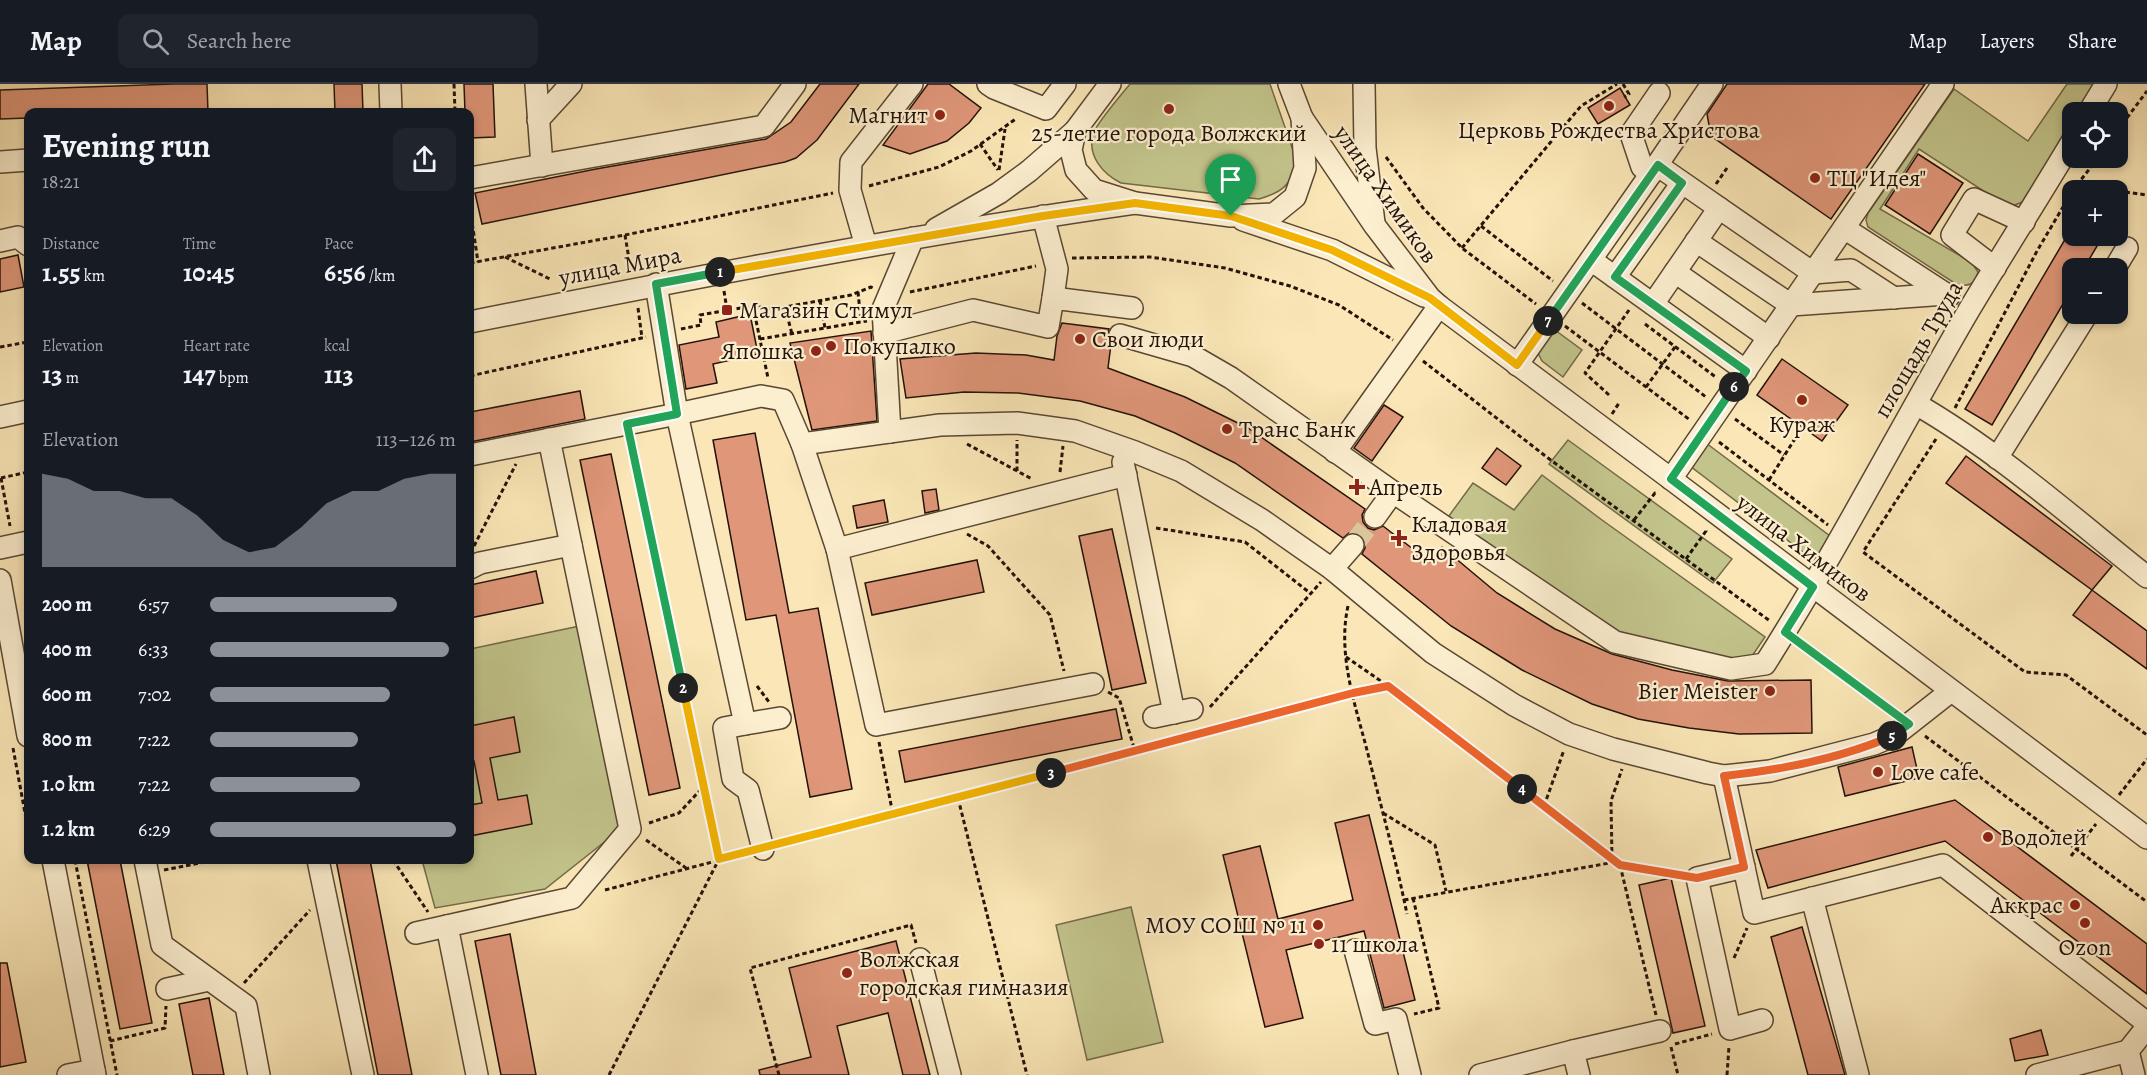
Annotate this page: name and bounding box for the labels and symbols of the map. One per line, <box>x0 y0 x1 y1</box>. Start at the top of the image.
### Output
place label: Магнит <box>848 99 928 131</box>
marker: Церковь Рождества Христова <box>1602 99 1616 113</box>
marker: 25-летие города Волжский <box>1162 102 1176 116</box>
marker: Магнит <box>933 108 947 122</box>
place label: Церковь Рождества Христова <box>1458 114 1760 146</box>
place label: 25-летие города Волжский <box>1031 117 1307 149</box>
street label: улица Химиков <box>1326 118 1445 269</box>
pin <box>1205 154 1256 216</box>
place label: ТЦ "Идея" <box>1827 162 1926 194</box>
marker: ТЦ "Идея" <box>1808 171 1822 185</box>
street label: улица Мира <box>555 238 684 294</box>
pin: 1 <box>705 257 735 287</box>
street label: площадь Труда <box>1866 274 1970 424</box>
place label: Магазин Стимул <box>739 294 913 326</box>
marker: Магазин Стимул <box>720 303 734 317</box>
pin: 7 <box>1533 306 1563 336</box>
place label: Свои люди <box>1092 323 1204 355</box>
place label: Покупалко <box>843 330 956 362</box>
marker: Свои люди <box>1073 332 1087 346</box>
place label: Япошка <box>721 335 804 367</box>
marker: Покупалко <box>824 339 838 353</box>
marker: Япошка <box>809 344 823 358</box>
pin: 6 <box>1719 372 1749 402</box>
marker: Кураж <box>1795 393 1809 407</box>
place label: Кураж <box>1768 408 1836 440</box>
place label: Транс Банк <box>1239 413 1356 445</box>
marker: Транс Банк <box>1220 422 1234 436</box>
place label: Апрель <box>1368 471 1443 503</box>
marker: Апрель <box>1350 480 1364 494</box>
street label: улица Химиков <box>1729 486 1878 609</box>
place label: Кладовая Здоровья <box>1411 508 1507 568</box>
marker: Кладовая Здоровья <box>1392 531 1406 545</box>
pin: 2 <box>668 673 698 703</box>
place label: Bier Meister <box>1638 675 1758 707</box>
marker: Bier Meister <box>1763 684 1777 698</box>
pin: 5 <box>1877 721 1907 751</box>
place label: Love cafe <box>1890 756 1979 788</box>
pin: 3 <box>1036 758 1066 788</box>
marker: Love cafe <box>1871 765 1885 779</box>
pin: 4 <box>1507 774 1537 804</box>
place label: Водолей <box>2000 821 2087 853</box>
marker: Водолей <box>1981 830 1995 844</box>
place label: Аккрас <box>1989 889 2063 921</box>
marker: Аккрас <box>2068 898 2082 912</box>
place label: МОУ СОШ № 11 <box>1145 909 1306 941</box>
marker: Ozon <box>2078 916 2092 930</box>
marker: МОУ СОШ № 11 <box>1311 918 1325 932</box>
place label: 11 школа <box>1331 928 1419 960</box>
place label: Ozon <box>2059 931 2111 963</box>
marker: 11 школа <box>1312 937 1326 951</box>
place label: Волжская городская гимназия <box>859 943 1069 1003</box>
marker: Волжская городская гимназия <box>840 966 854 980</box>

